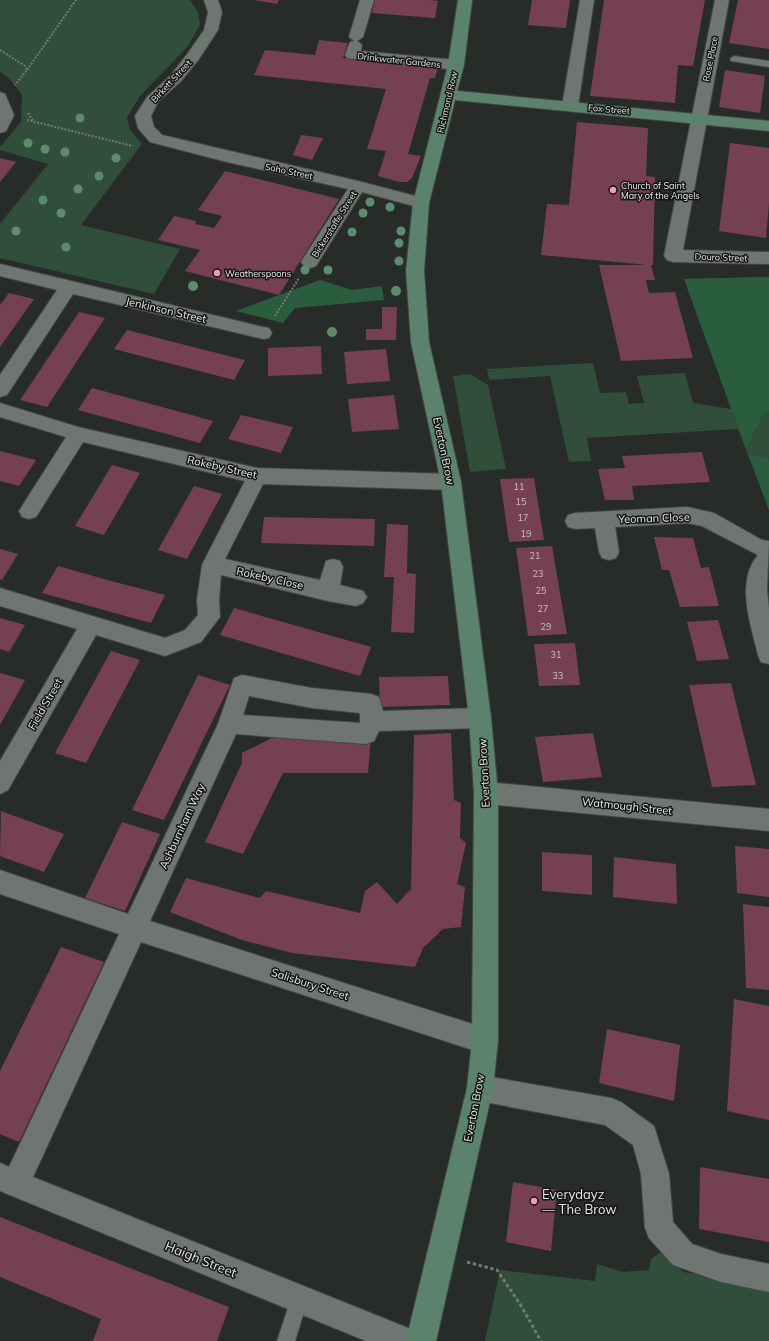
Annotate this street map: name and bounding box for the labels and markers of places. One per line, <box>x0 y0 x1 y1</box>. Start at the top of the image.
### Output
place label: Church of Saint Mary of the Angels <box>621 180 700 202</box>
marker: Church of Saint Mary of the Angels <box>608 185 618 195</box>
marker: Weatherspoons <box>212 268 222 278</box>
place label: Weatherspoons <box>225 268 291 279</box>
place label: Everydayz — The Brow <box>542 1186 617 1217</box>
marker: Everydayz — The Brow <box>529 1196 539 1206</box>

